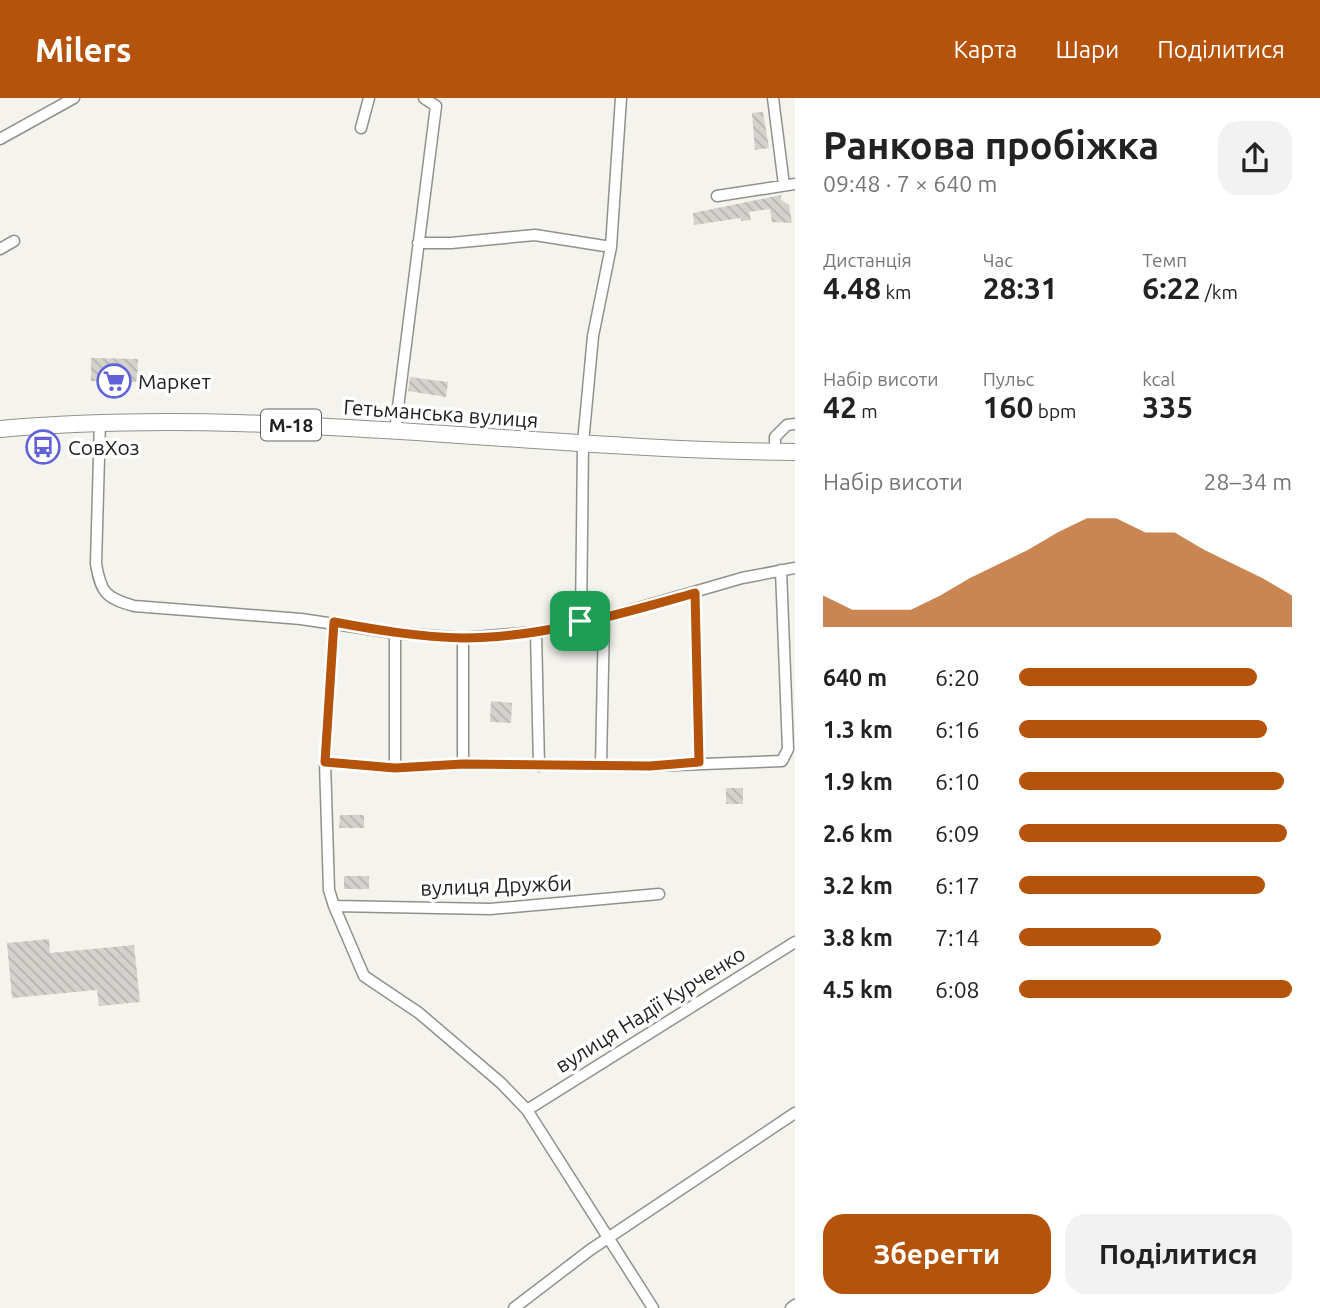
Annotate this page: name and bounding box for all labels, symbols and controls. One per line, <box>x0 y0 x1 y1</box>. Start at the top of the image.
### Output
text: Milers <box>35 31 132 68</box>
text: Карта <box>953 36 1017 63</box>
text: Шари <box>1055 36 1119 63</box>
text: Поділитися <box>1157 36 1285 63</box>
button: share <box>1218 121 1292 195</box>
text: Ранкова пробіжка <box>823 124 1159 166</box>
text: 09:48 · 7 × 640 m <box>823 171 997 196</box>
text: Дистанція <box>823 249 912 271</box>
text: Час <box>983 249 1013 271</box>
text: Темп <box>1142 249 1187 271</box>
text: 4.48 <box>823 271 881 305</box>
text: 28:31 <box>983 271 1058 305</box>
text: 6:22 <box>1142 271 1200 305</box>
text: km <box>881 281 911 303</box>
text: /km <box>1200 281 1238 303</box>
supermarket icon: Маркет <box>95 362 133 400</box>
text: Набір висоти <box>823 368 939 390</box>
text: Пульс <box>983 368 1034 390</box>
text: kcal <box>1142 368 1175 390</box>
place label: Маркет <box>138 369 211 393</box>
text: 42 <box>823 390 857 424</box>
text: 160 <box>983 390 1033 424</box>
text: 335 <box>1142 390 1193 424</box>
street label: Гетьманська вулиця <box>343 394 539 432</box>
text: m <box>857 400 878 422</box>
text: bpm <box>1033 400 1076 422</box>
road number: М-18 <box>261 410 321 440</box>
bus stop icon: СовХоз <box>24 428 62 466</box>
place label: СовХоз <box>68 435 140 459</box>
text: Набір висоти <box>823 469 963 494</box>
text: 28–34 m <box>1204 469 1292 494</box>
pin <box>550 591 610 651</box>
icon: arrive <box>561 602 599 640</box>
text: 640 m <box>823 665 887 690</box>
text: 6:20 <box>935 665 980 690</box>
text: 1.3 km <box>823 717 893 742</box>
text: 6:16 <box>935 717 980 742</box>
text: 1.9 km <box>823 769 893 794</box>
text: 6:10 <box>935 769 980 794</box>
text: 2.6 km <box>823 821 893 846</box>
text: 6:09 <box>935 821 980 846</box>
street label: вулиця Дружби <box>420 870 572 900</box>
text: 3.2 km <box>823 873 893 898</box>
text: 6:17 <box>935 873 980 898</box>
text: 3.8 km <box>823 925 893 950</box>
text: 7:14 <box>935 925 980 950</box>
street label: вулиця Надії Курченко <box>551 941 749 1077</box>
text: 4.5 km <box>823 977 893 1002</box>
text: 6:08 <box>935 977 980 1002</box>
button: Зберегти <box>823 1214 1051 1294</box>
button: Поділитися <box>1065 1214 1292 1294</box>

